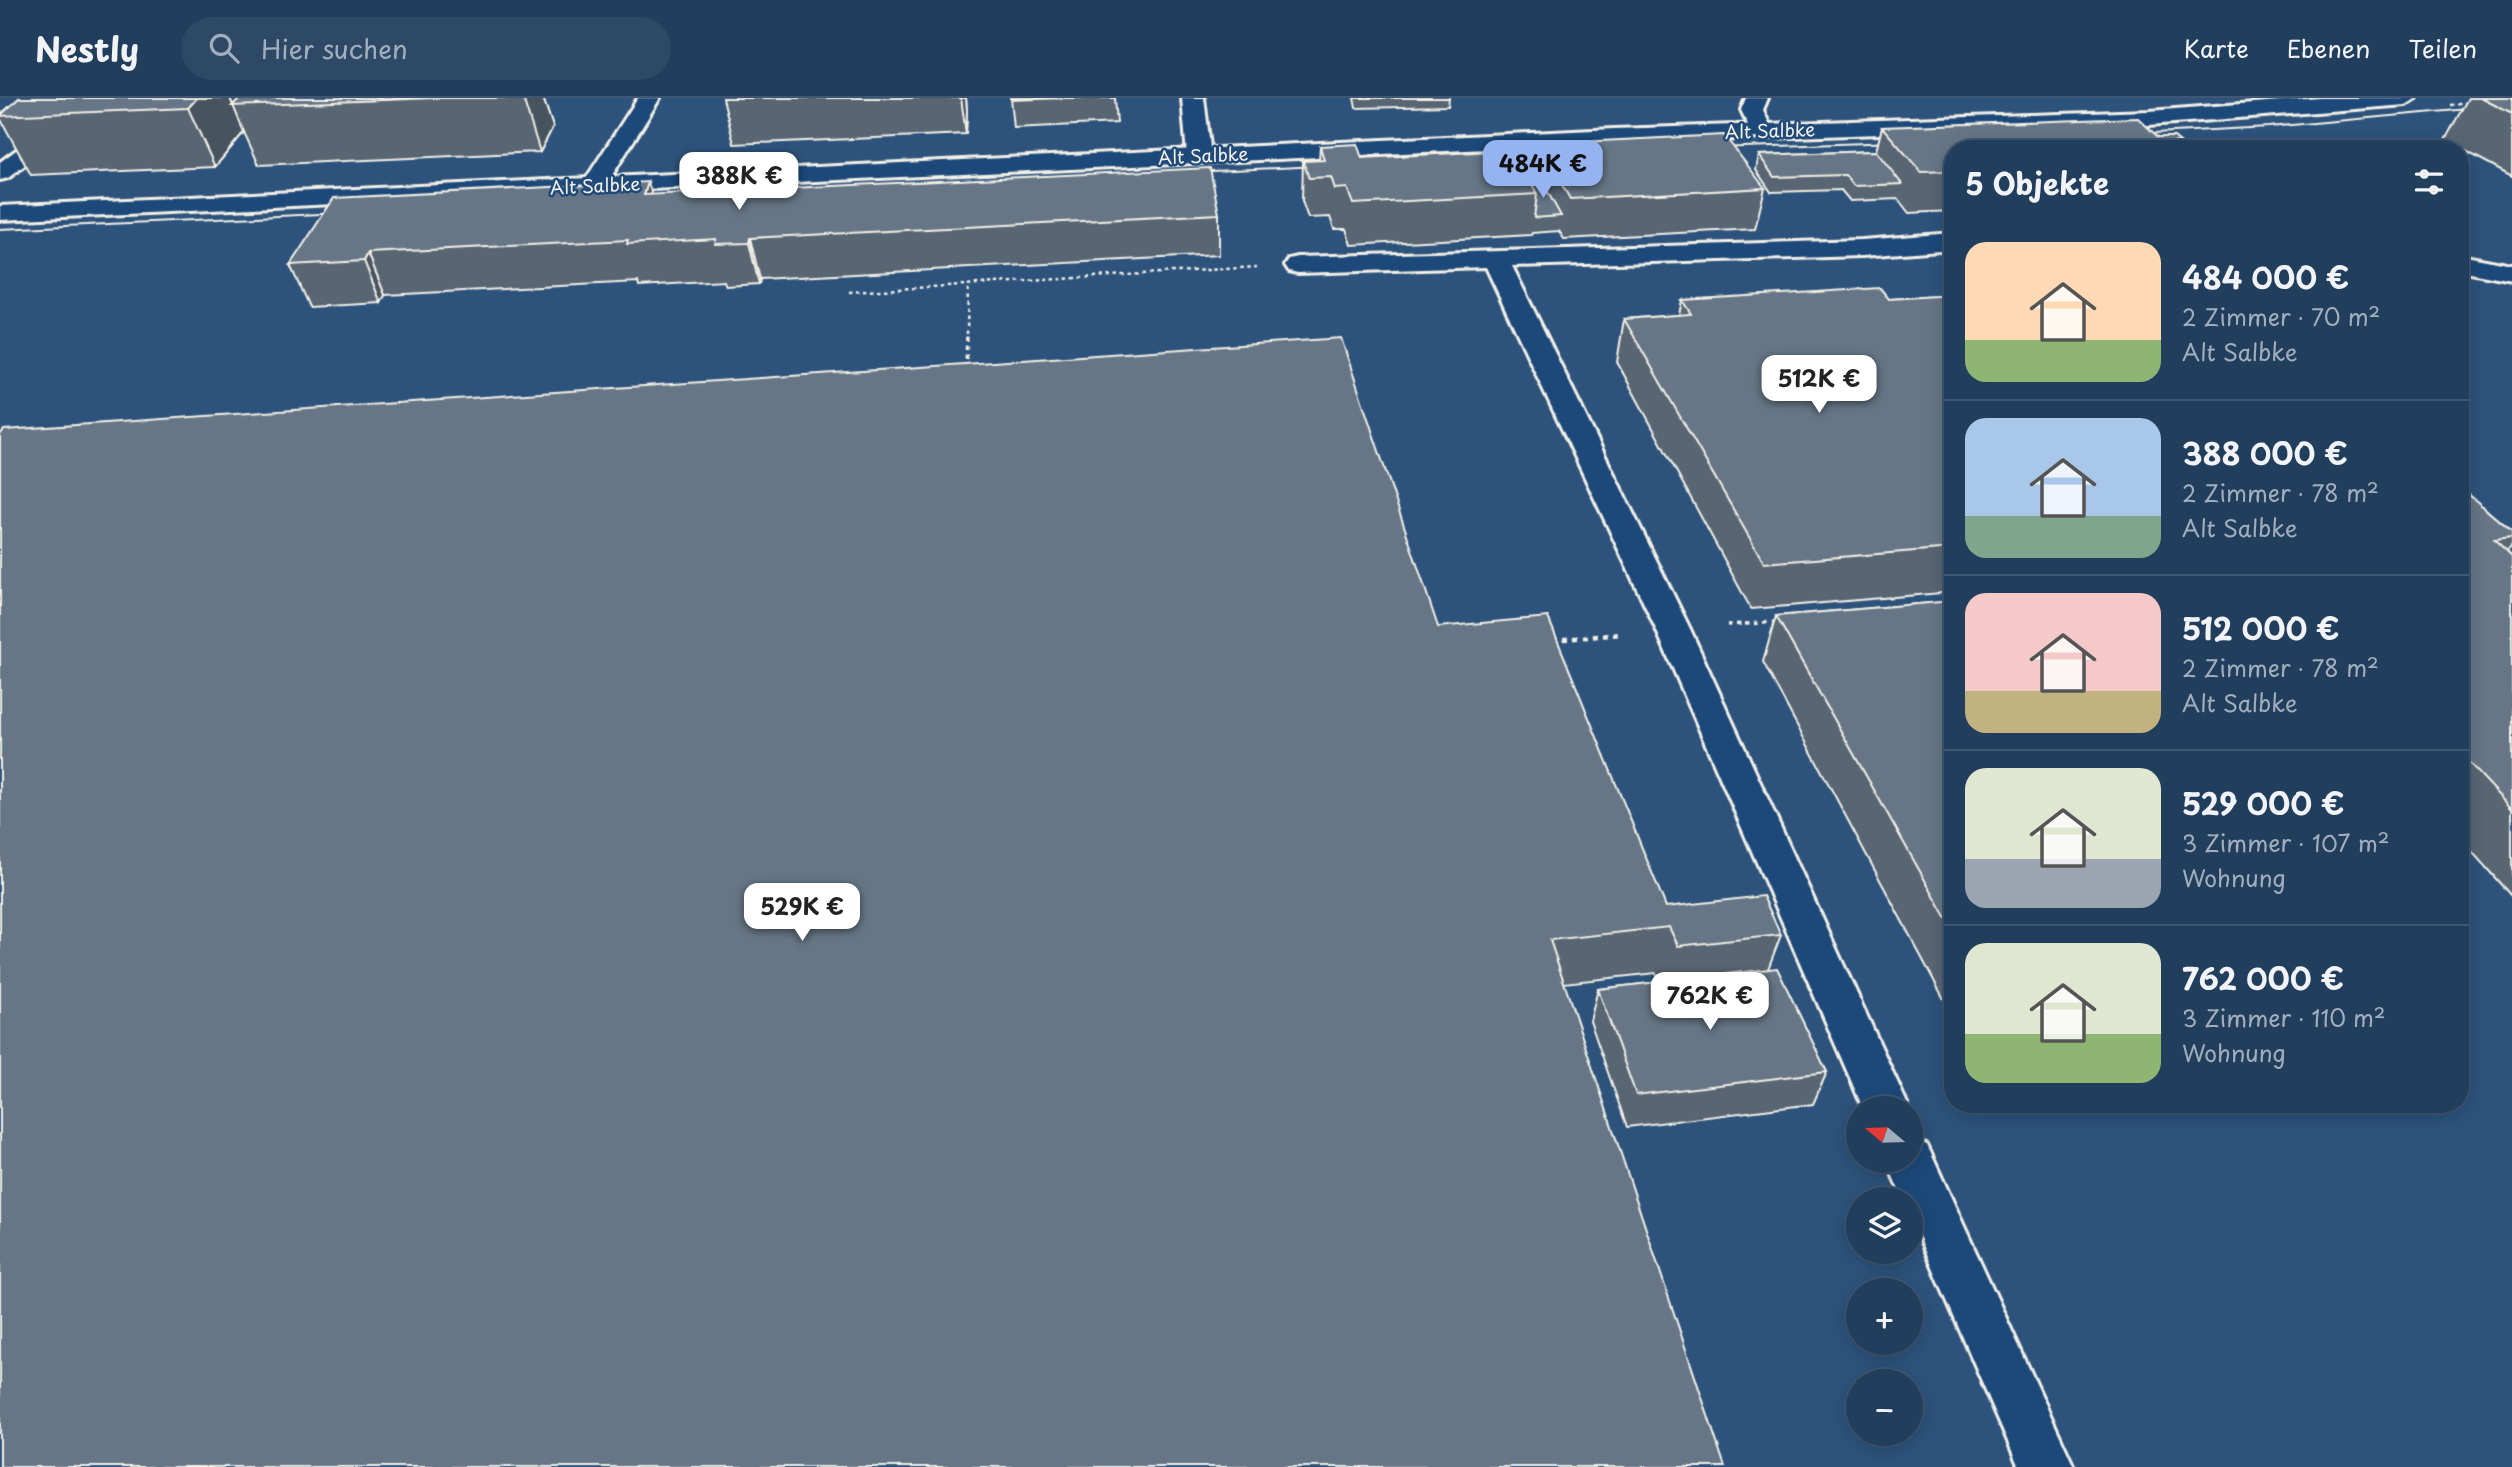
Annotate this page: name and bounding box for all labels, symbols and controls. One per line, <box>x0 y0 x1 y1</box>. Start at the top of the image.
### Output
search box <box>181 17 671 80</box>
text: Nestly <box>35 23 139 73</box>
icon: search <box>205 29 243 67</box>
text: Hier suchen <box>261 29 408 68</box>
text: Karte <box>2184 30 2249 66</box>
text: Ebenen <box>2287 30 2370 66</box>
text: Teilen <box>2408 30 2477 66</box>
street label: Alt Salbke <box>1724 115 1816 145</box>
street label: Alt Salbke <box>1157 139 1249 171</box>
pin: 484K € <box>1486 140 1600 200</box>
text: 484K € <box>1499 145 1587 180</box>
pin: 388K € <box>682 152 796 212</box>
text: 388K € <box>695 157 783 192</box>
text: 5 Objekte <box>1965 160 2109 205</box>
icon: filters <box>2410 163 2448 201</box>
street label: Alt Salbke <box>549 169 641 201</box>
text: 484 000 € <box>2182 254 2349 299</box>
icon: home <box>2021 270 2105 354</box>
text: 2 Zimmer · 70 m² <box>2182 299 2380 334</box>
text: Alt Salbke <box>2182 334 2297 369</box>
pin: 512K € <box>1762 356 1876 415</box>
text: 512K € <box>1778 360 1860 395</box>
text: 388 000 € <box>2182 430 2348 475</box>
icon: home <box>2021 446 2105 530</box>
text: 2 Zimmer · 78 m² <box>2182 475 2379 510</box>
text: Alt Salbke <box>2182 510 2297 545</box>
text: 512 000 € <box>2182 605 2340 650</box>
icon: home <box>2021 621 2105 705</box>
text: 2 Zimmer · 78 m² <box>2182 650 2379 685</box>
text: Alt Salbke <box>2182 685 2297 720</box>
text: 529 000 € <box>2182 780 2344 825</box>
icon: home <box>2021 796 2105 880</box>
text: 3 Zimmer · 107 m² <box>2182 825 2390 860</box>
text: Wohnung <box>2182 860 2286 895</box>
pin: 529K € <box>745 884 859 943</box>
text: 529K € <box>760 888 844 923</box>
text: 762 000 € <box>2182 955 2344 1000</box>
icon: home <box>2021 971 2105 1055</box>
pin: 762K € <box>1653 972 1767 1032</box>
text: 762K € <box>1667 977 1753 1012</box>
text: 3 Zimmer · 110 m² <box>2182 1000 2386 1035</box>
text: Wohnung <box>2182 1035 2286 1070</box>
north arrow <box>1846 1096 1923 1172</box>
map controls <box>1846 1096 1923 1446</box>
button: layers <box>1846 1187 1923 1264</box>
button: + <box>1846 1278 1923 1355</box>
button: − <box>1846 1369 1923 1446</box>

